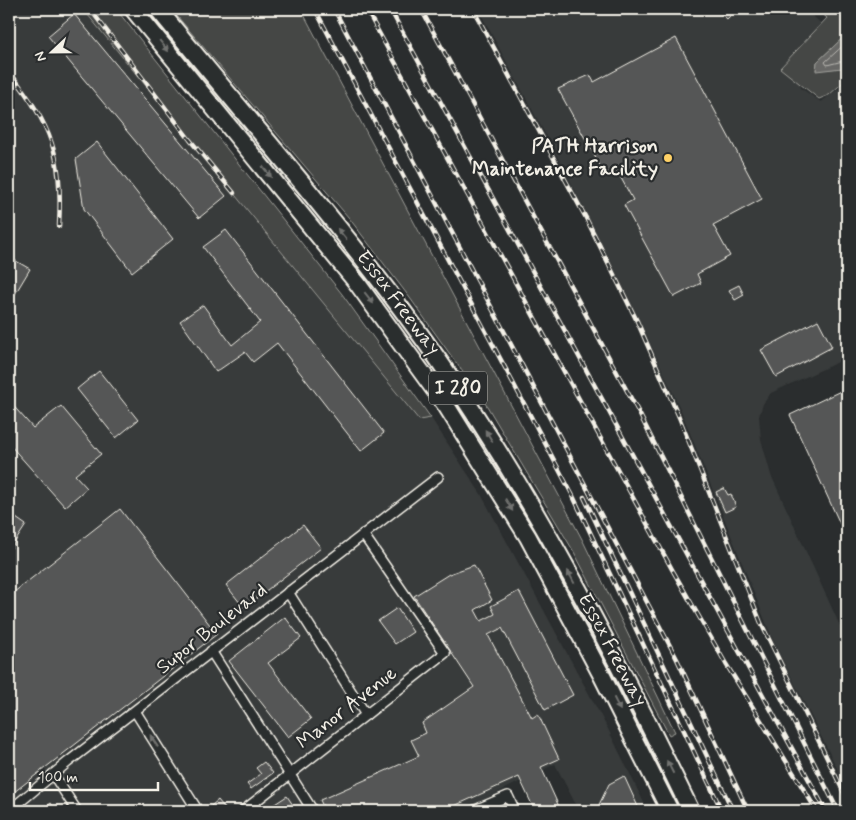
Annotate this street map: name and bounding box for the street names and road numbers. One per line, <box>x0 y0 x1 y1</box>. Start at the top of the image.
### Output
street label: Essex Freeway <box>350 245 446 361</box>
road number: I 280 <box>429 372 487 404</box>
street label: Supor Boulevard <box>151 577 273 681</box>
street label: Essex Freeway <box>571 589 653 711</box>
street label: Manor Avenue <box>291 660 403 756</box>

